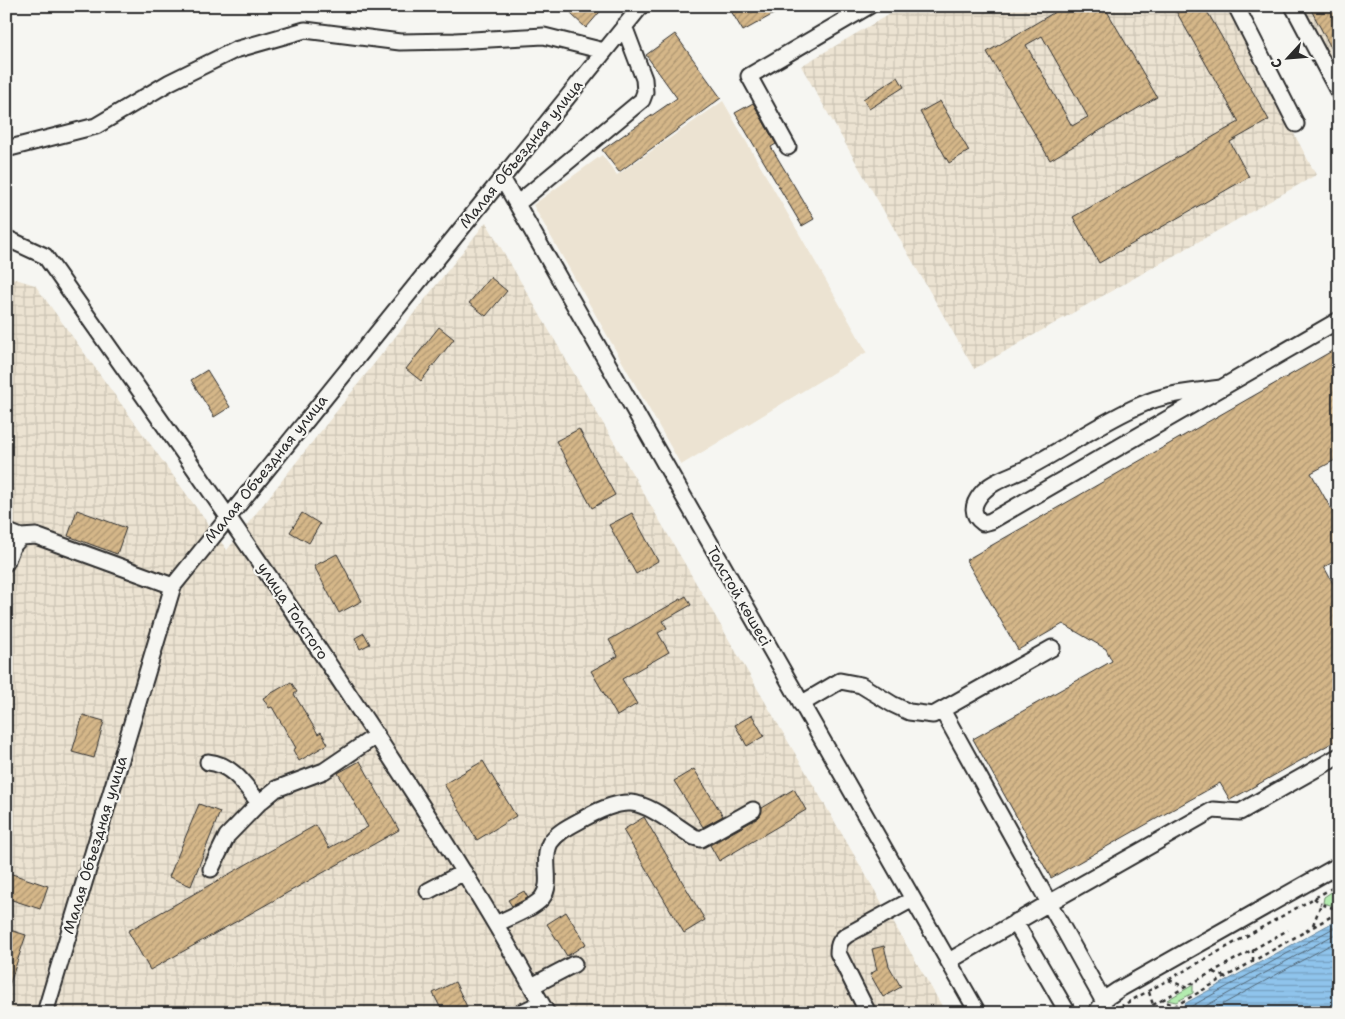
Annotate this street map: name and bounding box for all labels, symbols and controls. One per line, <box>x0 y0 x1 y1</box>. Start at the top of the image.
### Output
north arrow <box>1262 32 1312 82</box>
text: С <box>1266 56 1286 72</box>
street label: Малая Объездная улица <box>455 75 588 232</box>
street label: Малая Объездная улица <box>200 390 333 547</box>
street label: Толстой көшесі <box>702 542 776 650</box>
street label: улица Толстого <box>253 558 333 664</box>
street label: Малая Объездная улица <box>58 753 132 937</box>

